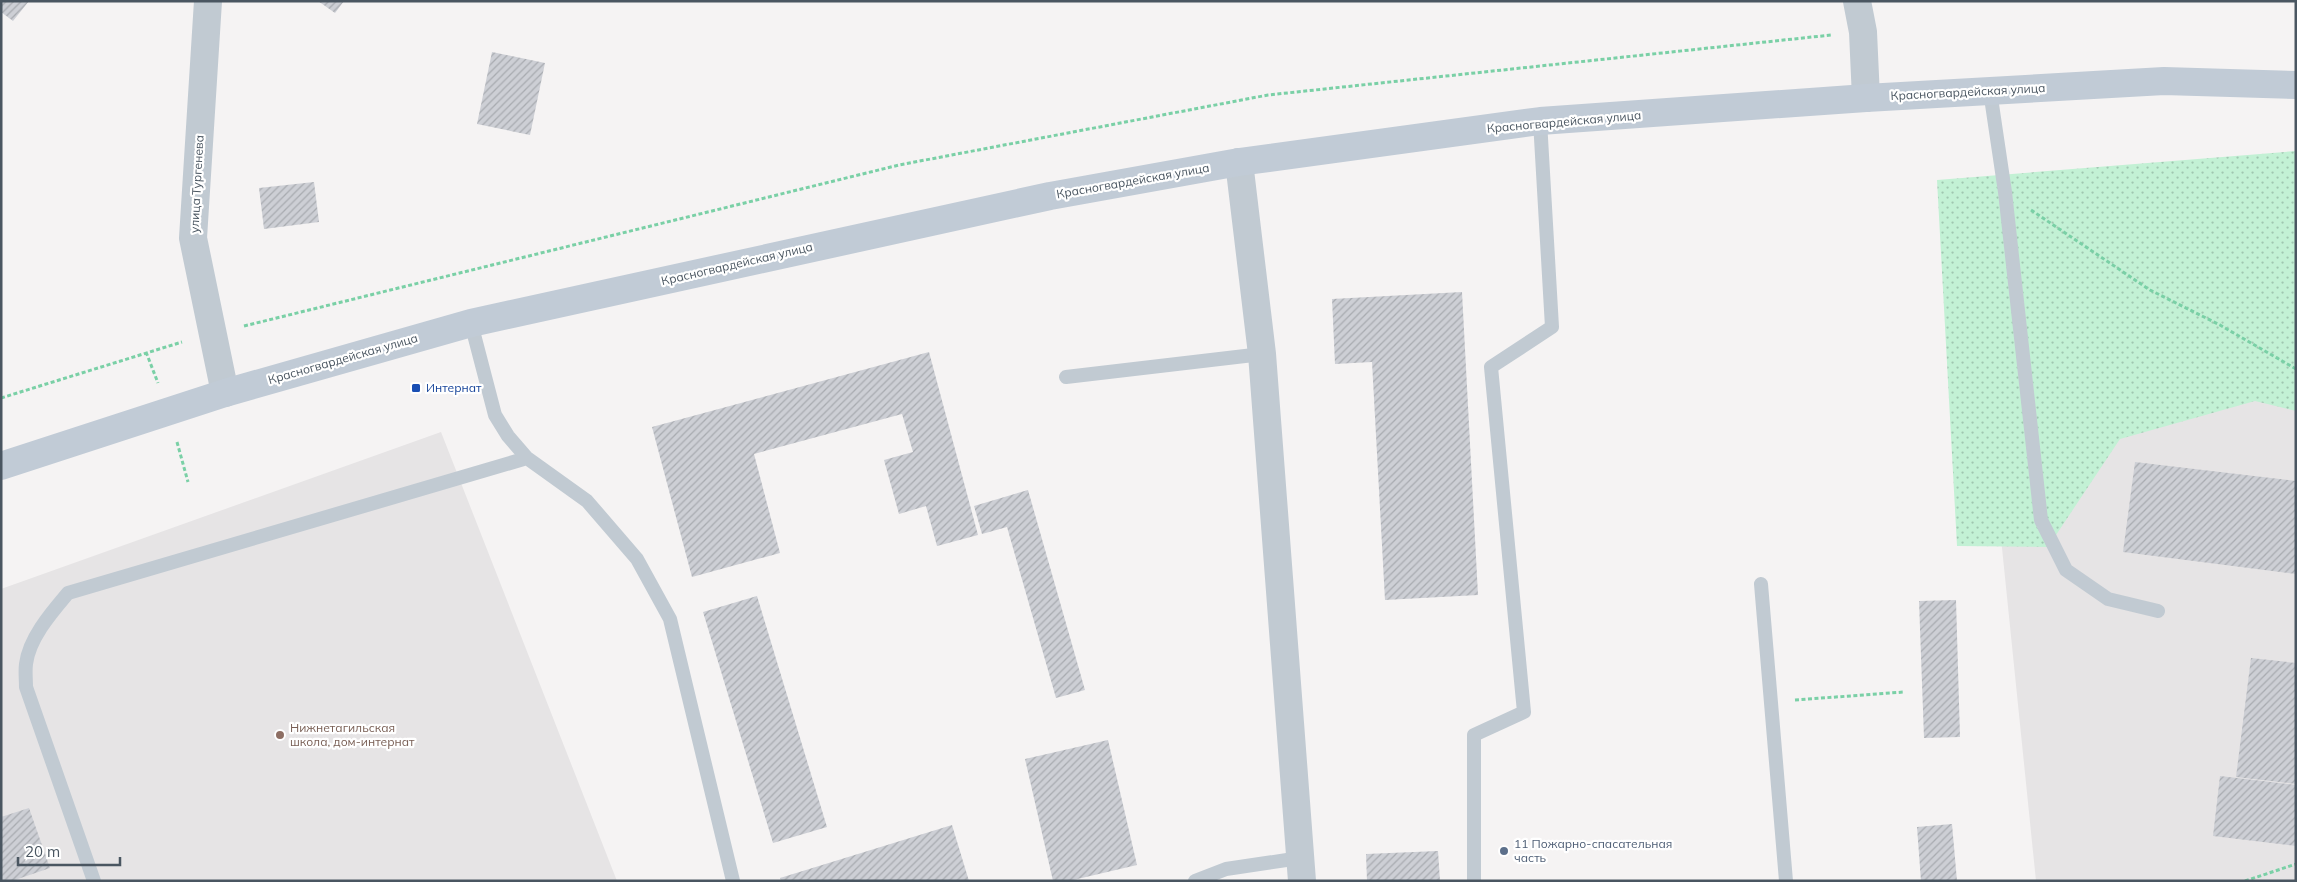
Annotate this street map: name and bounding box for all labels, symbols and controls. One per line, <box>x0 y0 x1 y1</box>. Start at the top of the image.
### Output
street label: Красногвардейская улица <box>1890 80 2046 103</box>
street label: Красногвардейская улица <box>1486 107 1642 136</box>
street label: улица Тургенева <box>186 135 207 233</box>
street label: Красногвардейская улица <box>1055 160 1211 201</box>
street label: Красногвардейская улица <box>660 239 814 288</box>
street label: Красногвардейская улица <box>266 330 419 387</box>
place label: Интернат <box>426 380 482 395</box>
marker: Интернат <box>410 382 422 394</box>
place label: Нижнетагильская школа, дом-интернат <box>290 720 415 749</box>
marker: Нижнетагильская школа, дом-интернат <box>274 729 286 741</box>
scale bar <box>18 834 120 866</box>
place label: 11 Пожарно-спасательная часть <box>1514 836 1672 865</box>
text: 20 m <box>25 842 60 861</box>
marker: 11 Пожарно-спасательная часть <box>1498 845 1510 857</box>

